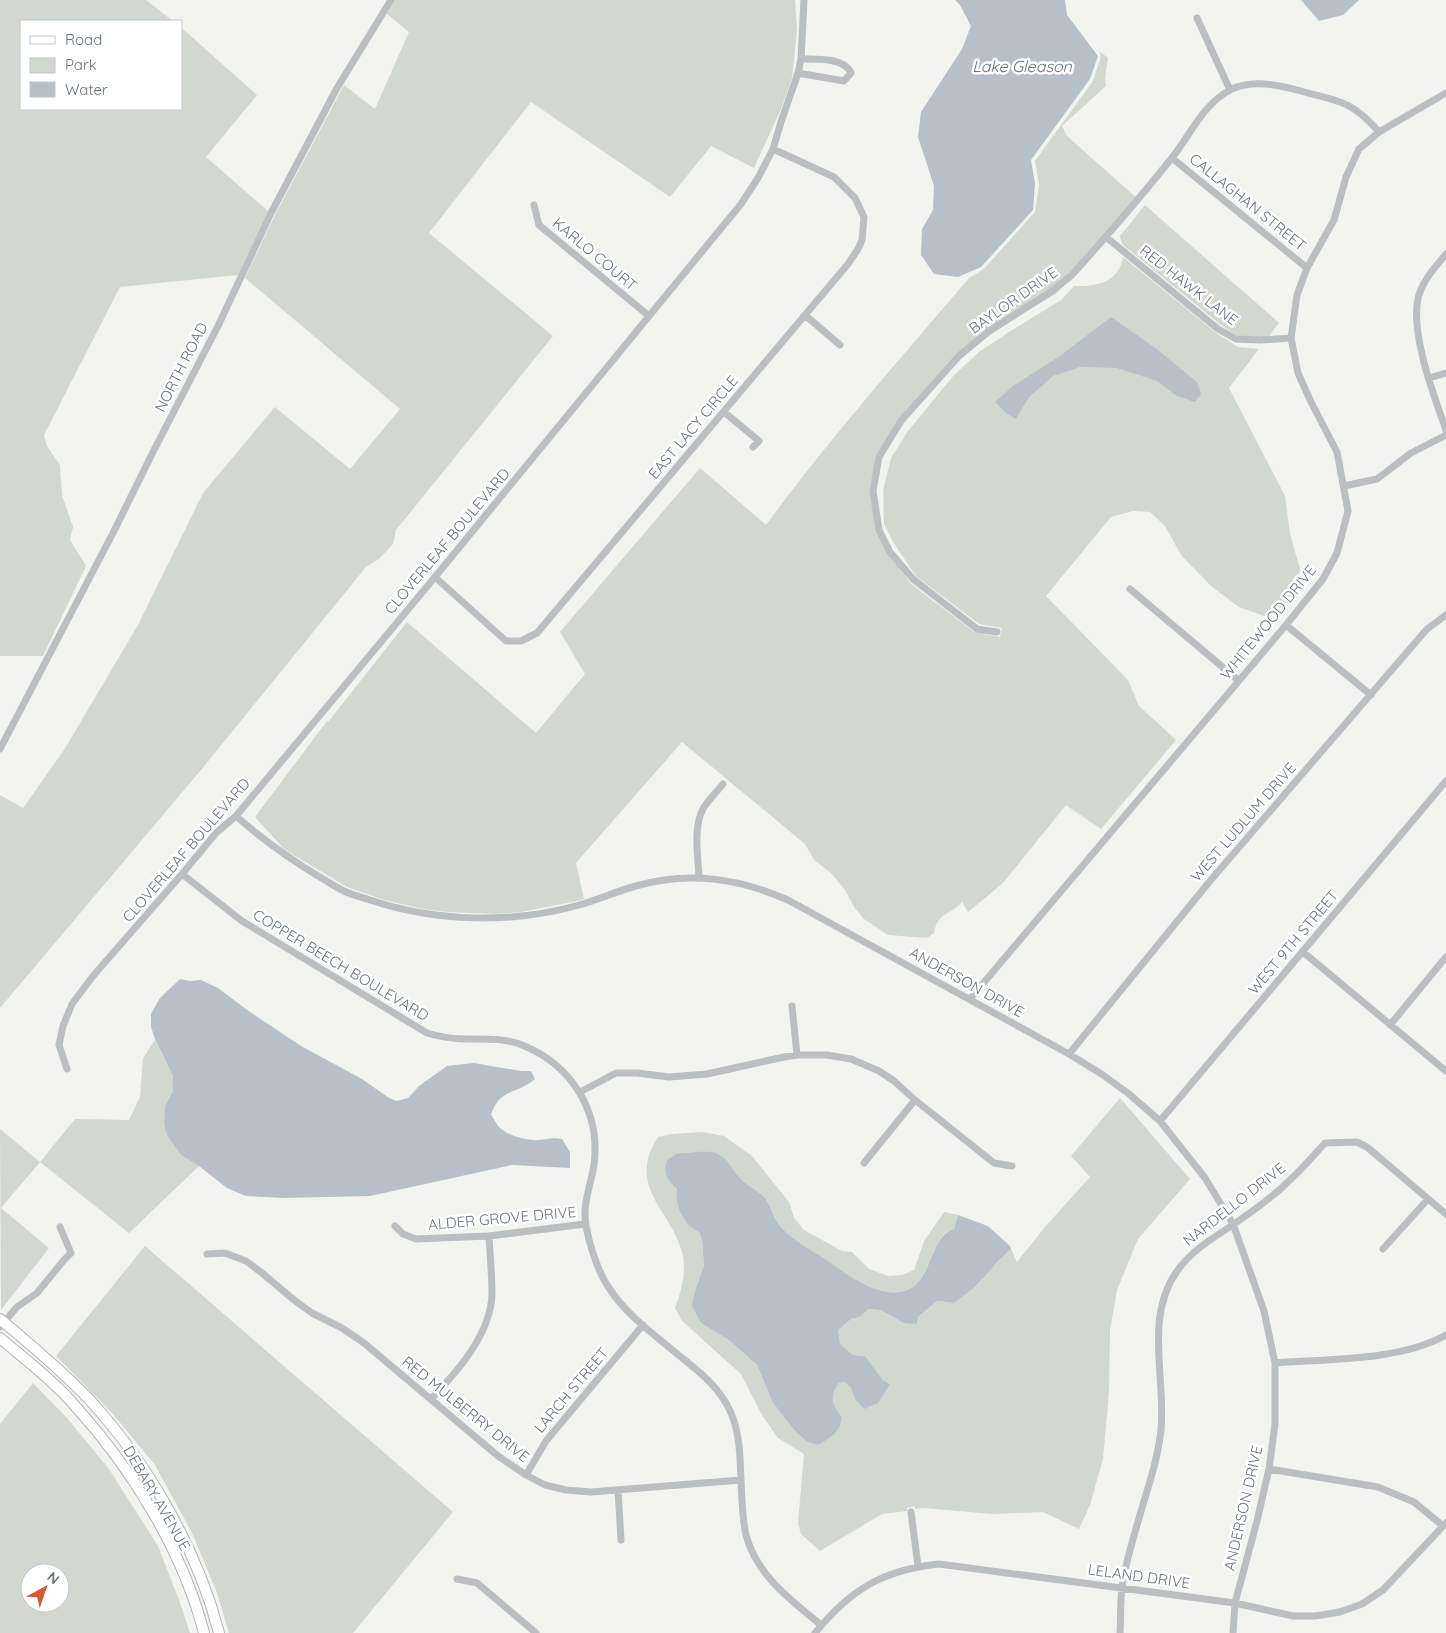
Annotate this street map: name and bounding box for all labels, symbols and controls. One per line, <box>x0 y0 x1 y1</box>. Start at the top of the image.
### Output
legend <box>20 20 182 110</box>
text: Road <box>65 30 102 49</box>
text: Park <box>65 55 97 74</box>
water label: Lake Gleason <box>972 56 1073 76</box>
text: Water <box>65 80 108 99</box>
street label: CALLAGHAN STREET <box>1186 149 1310 255</box>
street label: KARLO COURT <box>549 213 641 295</box>
street label: RED HAWK LANE <box>1136 241 1242 329</box>
street label: BAYLOR DRIVE <box>965 262 1061 338</box>
street label: NORTH ROAD <box>150 319 212 415</box>
street label: EAST LACY CIRCLE <box>644 371 742 483</box>
street label: CLOVERLEAF BOULEVARD <box>380 464 514 618</box>
street label: WHITEWOOD DRIVE <box>1216 561 1320 683</box>
street label: WEST LUDLUM DRIVE <box>1186 759 1300 885</box>
street label: CLOVERLEAF BOULEVARD <box>118 774 254 926</box>
street label: WEST 9TH STREET <box>1244 886 1342 998</box>
street label: COPPER BEECH BOULEVARD <box>250 905 433 1025</box>
street label: ANDERSON DRIVE <box>906 943 1028 1021</box>
street label: NARDELLO DRIVE <box>1179 1158 1289 1250</box>
street label: ALDER GROVE DRIVE <box>427 1202 577 1234</box>
street label: LARCH STREET <box>530 1343 612 1437</box>
street label: RED MULBERRY DRIVE <box>399 1352 533 1466</box>
street label: DEBARY AVENUE <box>119 1442 195 1554</box>
street label: ANDERSON DRIVE <box>1219 1444 1267 1572</box>
street label: LELAND DRIVE <box>1087 1559 1191 1593</box>
north arrow <box>20 1563 70 1613</box>
text: N <box>44 1568 63 1588</box>

